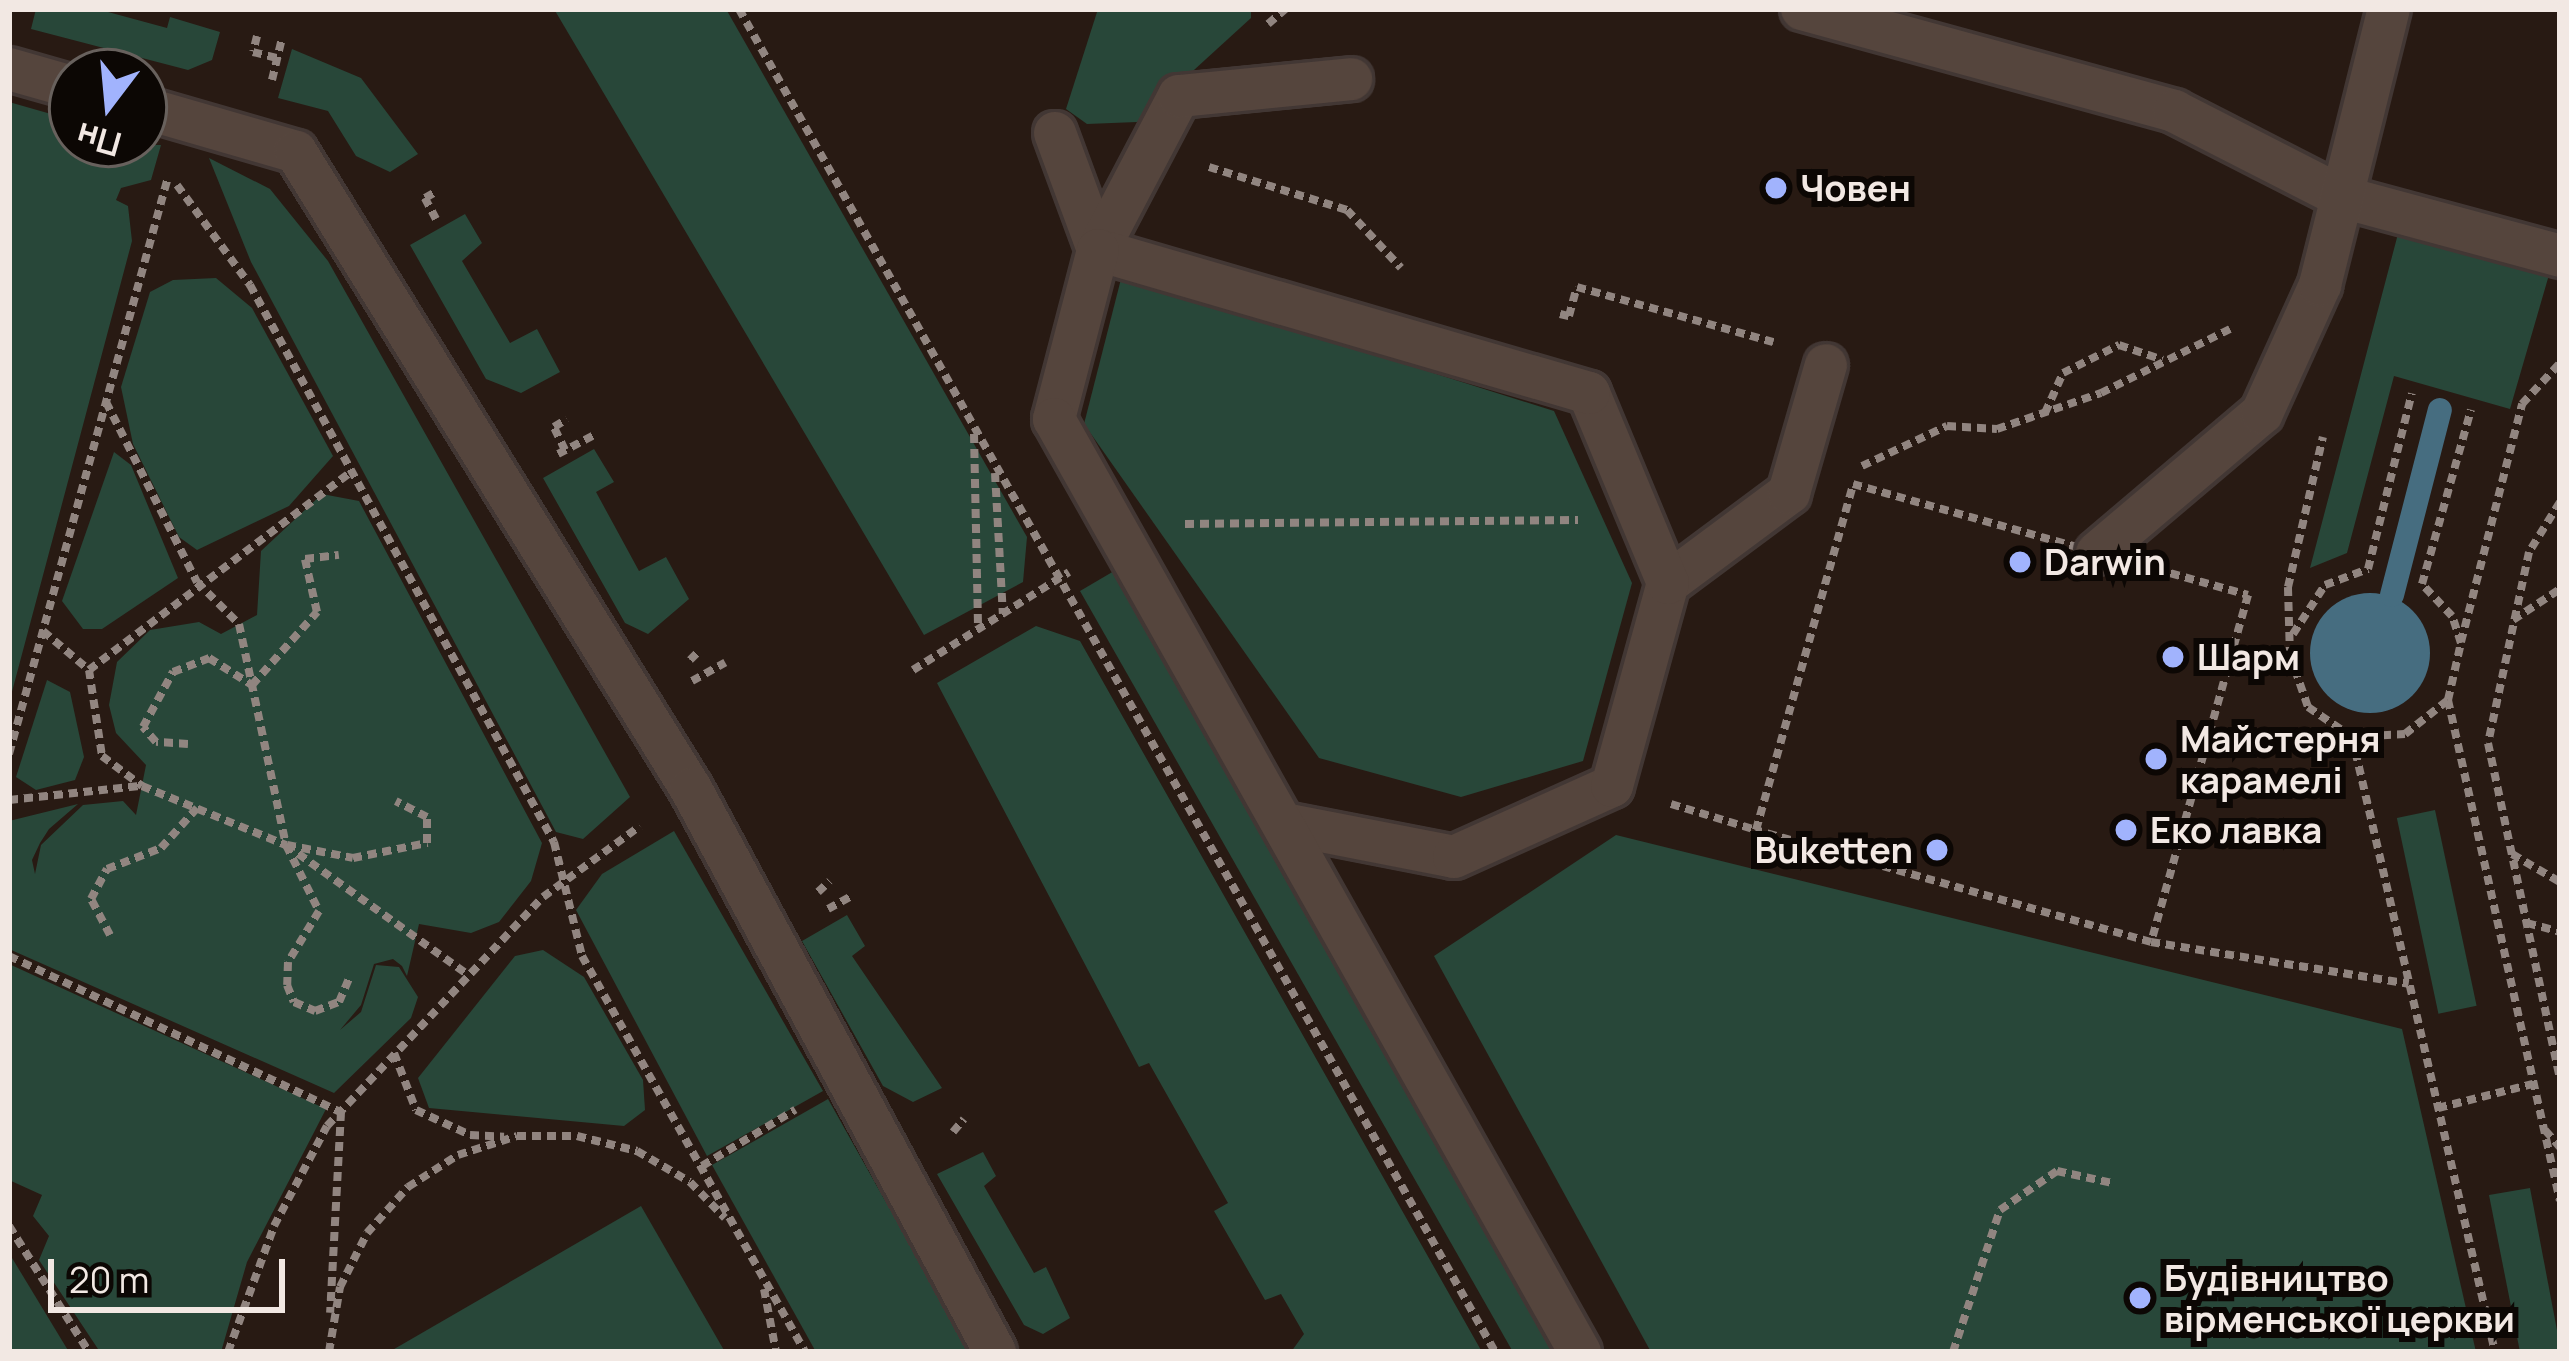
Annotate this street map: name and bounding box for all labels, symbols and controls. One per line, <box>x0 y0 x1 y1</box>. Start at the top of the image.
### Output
north arrow <box>48 48 168 168</box>
text: Пн <box>71 112 126 168</box>
place label: Човен <box>1800 166 1911 210</box>
marker: Човен <box>1763 175 1789 201</box>
place label: Darwin <box>2044 540 2166 584</box>
marker: Darwin <box>2007 549 2033 575</box>
place label: Шарм <box>2197 635 2300 679</box>
marker: Шарм <box>2160 644 2186 670</box>
place label: Майстерня карамелі <box>2180 716 2380 801</box>
marker: Майстерня карамелі <box>2143 746 2169 772</box>
place label: Еко лавка <box>2150 808 2322 852</box>
marker: Еко лавка <box>2113 817 2139 843</box>
place label: Buketten <box>1754 828 1913 872</box>
marker: Buketten <box>1924 837 1950 863</box>
scale bar <box>54 1235 291 1309</box>
text: 20 m <box>69 1255 149 1304</box>
place label: Будівництво вірменської церкви <box>2164 1255 2515 1340</box>
marker: Будівництво вірменської церкви <box>2127 1285 2153 1311</box>

